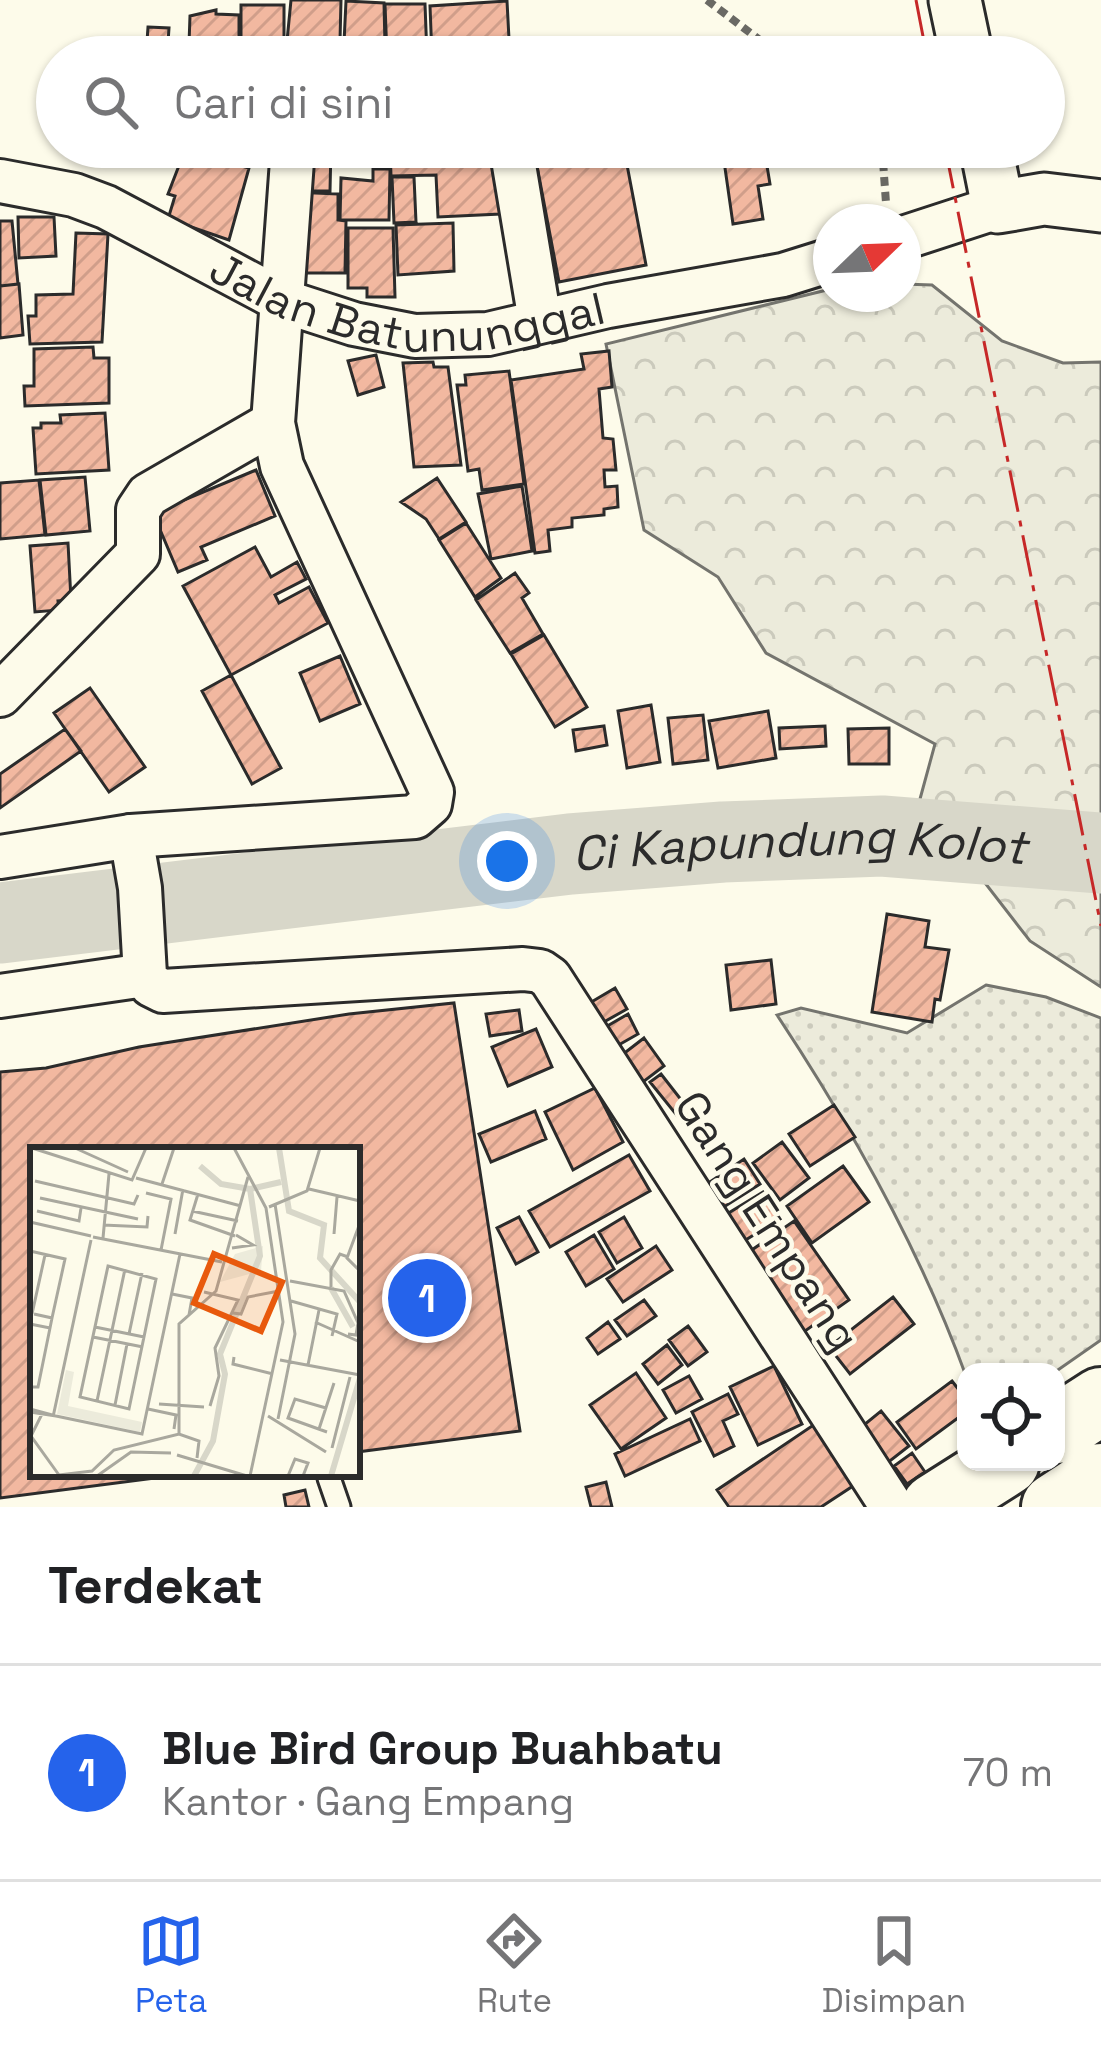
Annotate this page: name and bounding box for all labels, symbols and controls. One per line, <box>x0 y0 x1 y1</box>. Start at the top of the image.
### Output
search box <box>36 36 1065 168</box>
icon: search <box>78 69 144 135</box>
text: Cari di sini <box>174 74 393 131</box>
north arrow <box>813 204 921 312</box>
street label: Jalan Batununggal <box>200 239 610 365</box>
water label: Ci Kapundung Kolot <box>570 805 1033 885</box>
your location <box>477 831 537 891</box>
street label: Gang Empang <box>662 1080 873 1362</box>
inset map <box>30 1147 360 1477</box>
pin: 1 <box>388 1253 466 1343</box>
map controls <box>957 1363 1065 1471</box>
button: locate <box>957 1363 1065 1471</box>
text: Terdekat <box>48 1553 263 1618</box>
text: Blue Bird Group Buahbatu <box>162 1720 723 1777</box>
text: 1 <box>78 1748 96 1797</box>
text: 70 m <box>963 1748 1053 1797</box>
text: Kantor · Gang Empang <box>162 1777 574 1826</box>
tab: Peta <box>135 1908 207 2022</box>
tab: Rute <box>477 1908 552 2022</box>
tab: Disimpan <box>822 1908 966 2022</box>

